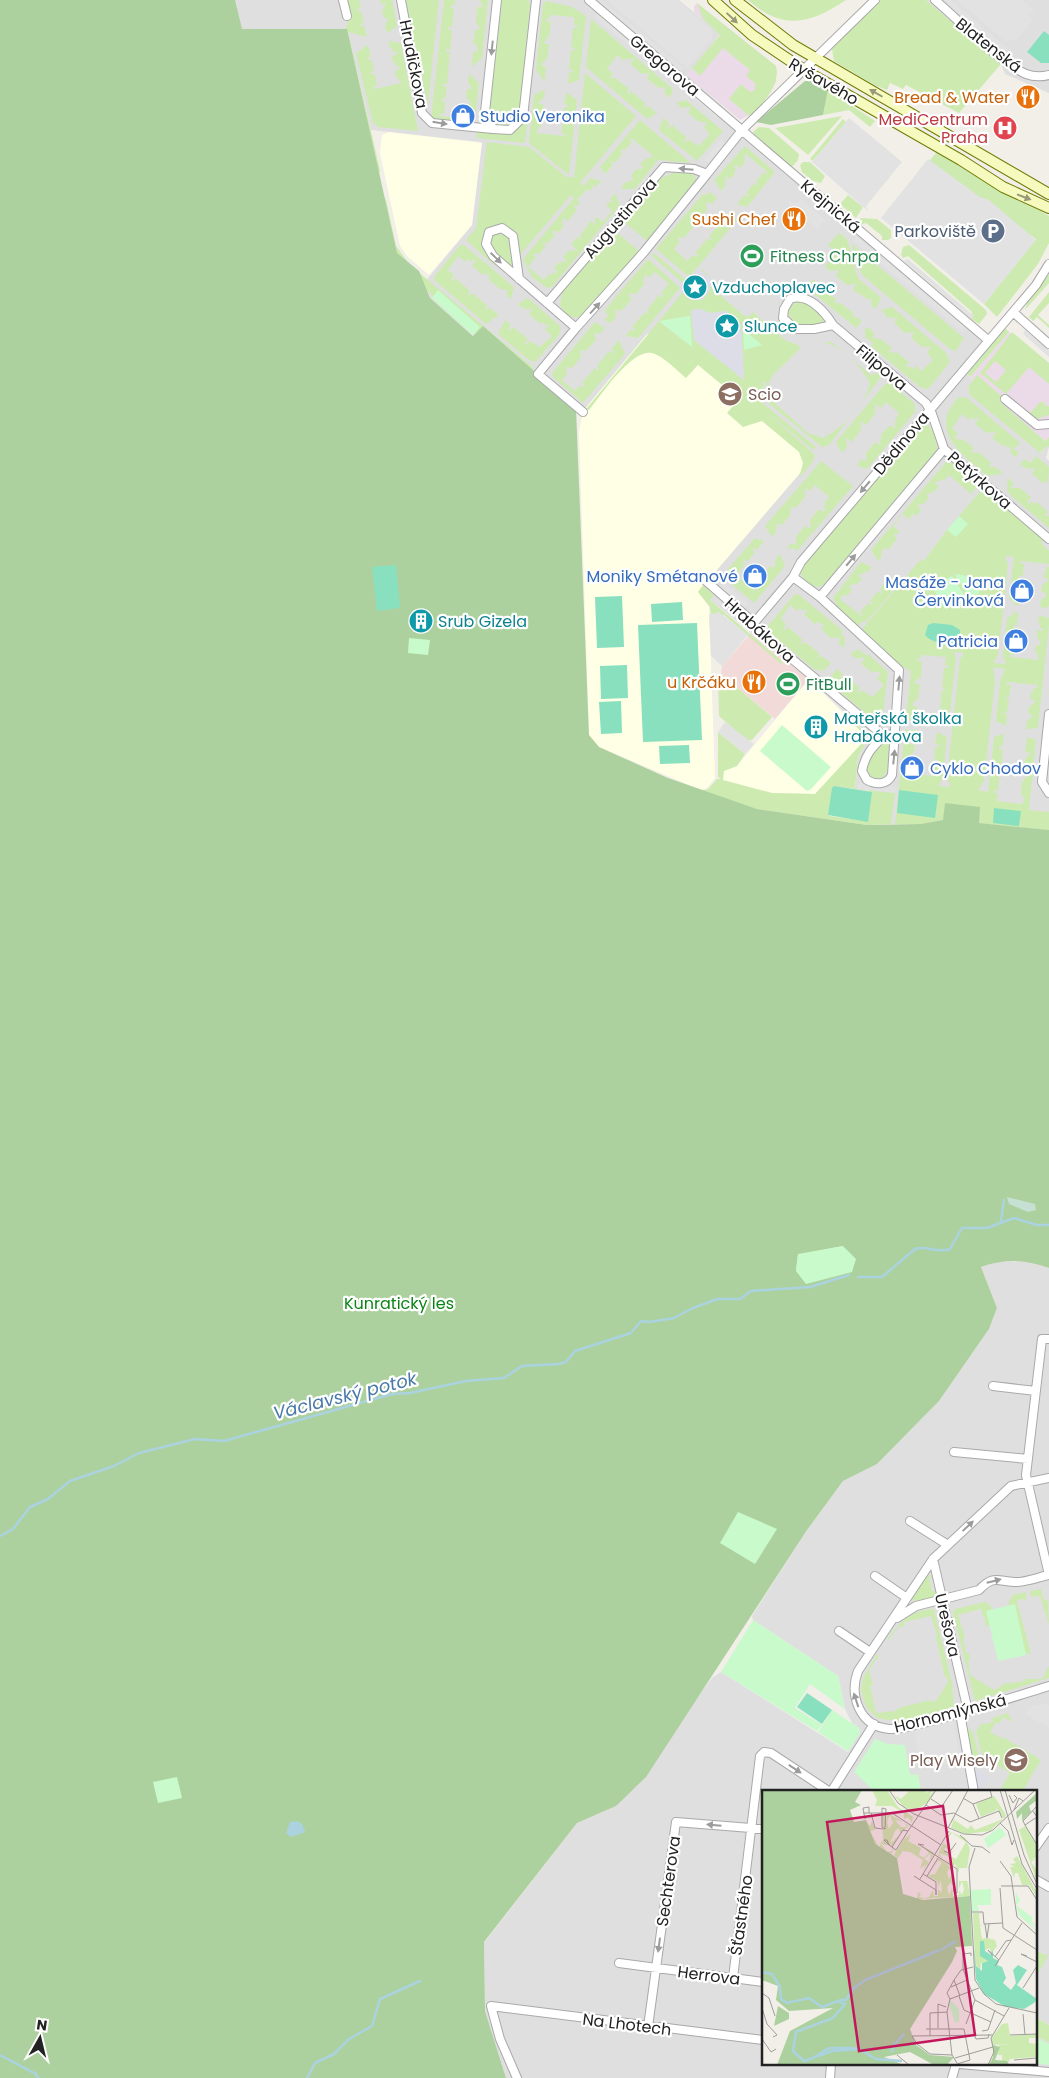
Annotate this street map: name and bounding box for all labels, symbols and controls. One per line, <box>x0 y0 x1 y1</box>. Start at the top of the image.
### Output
one-way arrow <box>726 12 738 24</box>
street label: Blatenská <box>951 12 1026 78</box>
street label: Hrudičkova <box>394 18 433 110</box>
street label: Gregorova <box>625 29 705 102</box>
one-way arrow <box>488 41 496 57</box>
street label: Ryšavého <box>785 52 863 111</box>
restaurant icon: Bread & Water <box>1015 84 1041 110</box>
place label: Bread & Water <box>894 86 1010 109</box>
one-way arrow <box>868 89 883 97</box>
shop icon: Studio Veronika <box>450 103 476 129</box>
place label: Studio Veronika <box>480 105 605 128</box>
place label: MediCentrum Praha <box>879 108 988 149</box>
hospital icon: MediCentrum Praha <box>992 115 1018 141</box>
one-way arrow <box>432 120 448 128</box>
one-way arrow <box>678 165 694 173</box>
street label: Augustinova <box>579 173 662 264</box>
street label: Krejnická <box>796 174 866 238</box>
one-way arrow <box>1017 193 1032 201</box>
restaurant icon: Sushi Chef <box>781 206 807 232</box>
place label: Sushi Chef <box>692 208 776 231</box>
parking icon: Parkoviště <box>980 218 1006 244</box>
place label: Parkoviště <box>894 220 976 243</box>
sports icon: Fitness Chrpa <box>739 243 765 269</box>
place label: Fitness Chrpa <box>770 245 879 268</box>
one-way arrow <box>489 251 501 263</box>
place icon: Vzduchoplavec <box>682 274 708 300</box>
place label: Vzduchoplavec <box>712 276 836 299</box>
one-way arrow <box>589 301 600 314</box>
place icon: Slunce <box>714 313 740 339</box>
place label: Slunce <box>744 315 798 338</box>
street label: Filipova <box>851 339 912 396</box>
school or university icon: Scio <box>717 381 743 407</box>
place label: Scio <box>748 383 781 406</box>
street label: Dědinova <box>868 407 935 480</box>
street label: Petýrkova <box>943 446 1017 515</box>
one-way arrow <box>859 480 871 492</box>
one-way arrow <box>846 554 857 567</box>
shop icon: Moniky Smétanové <box>742 563 768 589</box>
place label: Moniky Smétanové <box>586 565 738 588</box>
place label: Masáže - Jana Červinková <box>885 571 1004 612</box>
shop icon: Masáže - Jana Červinková <box>1009 578 1035 604</box>
street label: Hrabákova <box>719 592 800 668</box>
building icon: Srub Gizela <box>408 608 434 634</box>
place label: Srub Gizela <box>438 610 527 633</box>
shop icon: Patricia <box>1003 628 1029 654</box>
place label: Patricia <box>938 630 998 653</box>
restaurant icon: u Krčáku <box>741 669 767 695</box>
place label: u Krčáku <box>667 671 736 694</box>
sports icon: FitBull <box>775 671 801 697</box>
place label: FitBull <box>806 673 852 696</box>
one-way arrow <box>895 674 903 690</box>
place label: Mateřská školka Hrabákova <box>834 707 962 748</box>
building icon: Mateřská školka Hrabákova <box>803 714 829 740</box>
one-way arrow <box>890 749 898 765</box>
shop icon: Cyklo Chodov <box>899 755 925 781</box>
place label: Cyklo Chodov <box>930 757 1041 780</box>
park label: Kunratický les <box>344 1292 454 1315</box>
water label: Václavský potok <box>270 1365 420 1425</box>
one-way arrow <box>962 1520 974 1532</box>
one-way arrow <box>987 1577 1002 1585</box>
street label: Urešova <box>929 1591 966 1659</box>
street label: Hornomlýnská <box>892 1688 1009 1739</box>
one-way arrow <box>852 1692 860 1707</box>
school or university icon: Play Wisely <box>1003 1747 1029 1773</box>
place label: Play Wisely <box>910 1749 998 1772</box>
one-way arrow <box>789 1764 802 1774</box>
inset map <box>762 1790 1036 2066</box>
one-way arrow <box>706 1821 722 1829</box>
street label: Sechterova <box>651 1834 686 1928</box>
street label: Šťastného <box>724 1873 759 1957</box>
one-way arrow <box>655 1937 663 1953</box>
street label: Herrova <box>676 1960 742 1991</box>
street label: Na Lhotech <box>581 2008 673 2041</box>
north arrow <box>15 2013 65 2063</box>
text: N <box>35 2014 48 2036</box>

